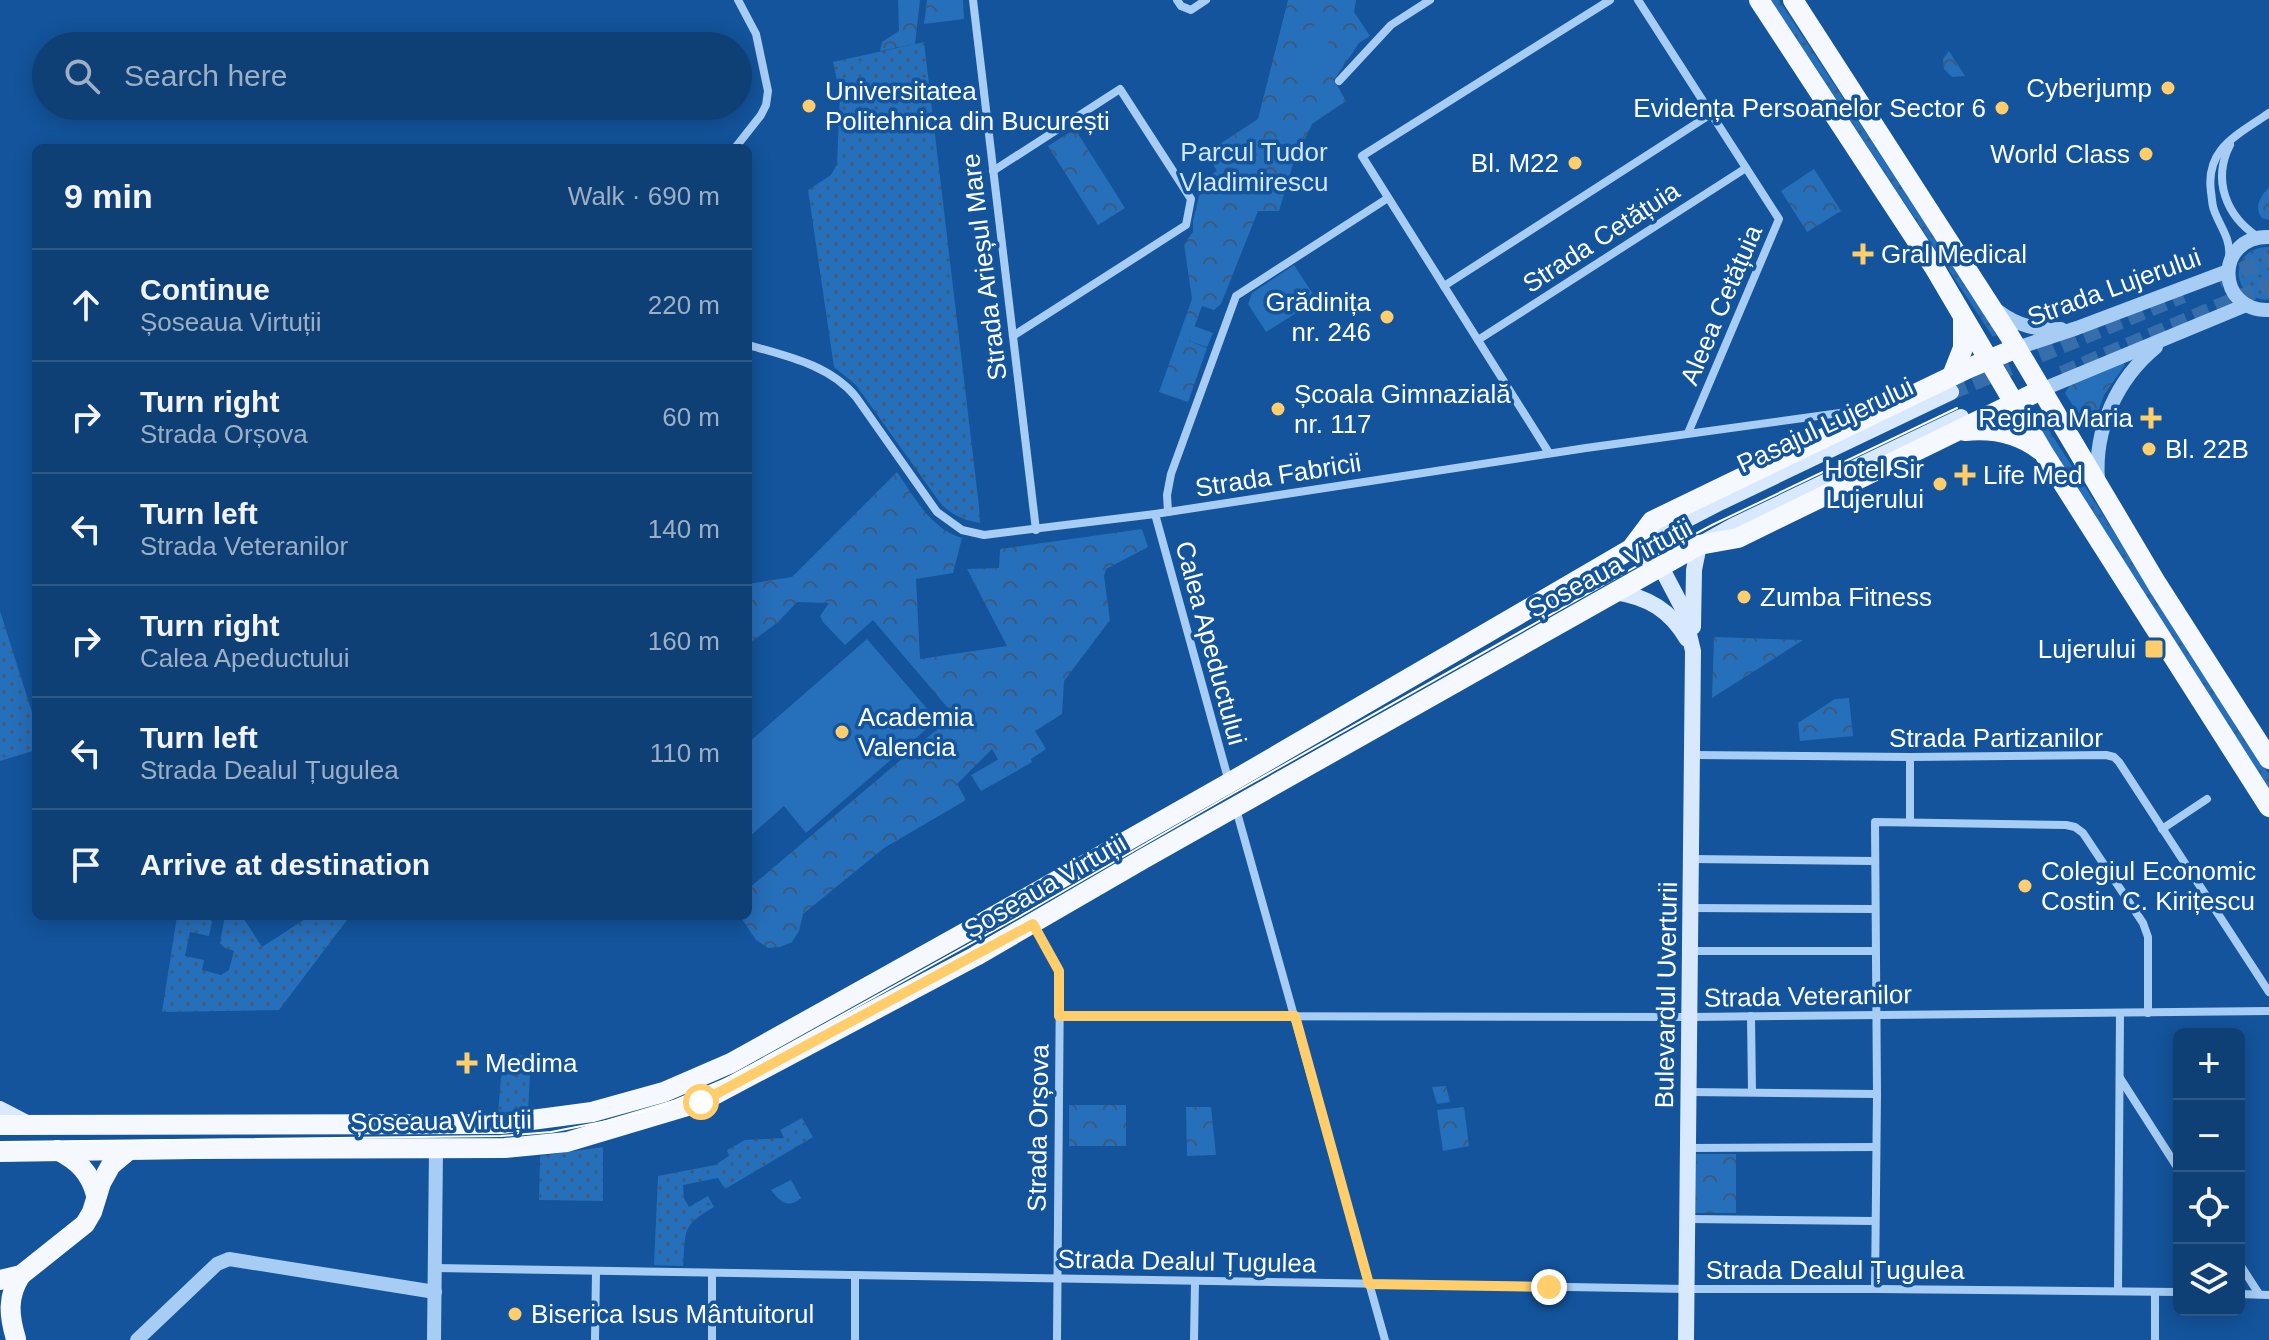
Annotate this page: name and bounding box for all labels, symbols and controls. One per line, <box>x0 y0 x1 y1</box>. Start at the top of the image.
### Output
search box <box>32 32 752 120</box>
icon: search <box>60 54 104 98</box>
text: Search here <box>124 59 287 92</box>
place label: Cyberjump <box>2026 73 2152 103</box>
place label: Universitatea Politehnica din București <box>825 76 1110 136</box>
marker: Cyberjump <box>2159 79 2177 97</box>
place label: Evidența Persoanelor Sector 6 <box>1633 93 1986 123</box>
marker: Universitatea Politehnica din București <box>800 97 818 115</box>
marker: Evidența Persoanelor Sector 6 <box>1993 99 2011 117</box>
park label: Parcul Tudor Vladimirescu <box>1180 137 1328 197</box>
place label: World Class <box>1990 139 2130 169</box>
marker: World Class <box>2137 145 2155 163</box>
place label: Bl. M22 <box>1471 148 1559 178</box>
street label: Strada Arieșul Mare <box>955 152 1013 382</box>
marker: Bl. M22 <box>1566 154 1584 172</box>
street label: Strada Cetățuia <box>1517 175 1685 299</box>
text: 9 min <box>64 177 153 215</box>
text: Walk · 690 m <box>568 181 720 211</box>
street label: Aleea Cetățuia <box>1674 220 1768 389</box>
place label: Gral Medical <box>1881 239 2027 269</box>
street label: Strada Lujerului <box>2023 242 2205 332</box>
marker: Gral Medical <box>1852 243 1874 265</box>
text: Continue <box>140 273 270 306</box>
icon: ahead <box>64 283 108 327</box>
place label: Grădinița nr. 246 <box>1266 287 1372 347</box>
text: 220 m <box>648 290 720 320</box>
text: Șoseaua Virtuții <box>140 307 322 337</box>
marker: Grădinița nr. 246 <box>1378 308 1396 326</box>
street label: Pasajul Lujerului <box>1732 371 1918 479</box>
place label: Școala Gimnazială nr. 117 <box>1294 379 1511 439</box>
text: Turn right <box>140 385 279 418</box>
icon: right <box>64 395 108 439</box>
marker: Școala Gimnazială nr. 117 <box>1269 400 1287 418</box>
text: 60 m <box>662 402 720 432</box>
place label: Regina Maria <box>1978 403 2134 433</box>
marker: Regina Maria <box>2140 407 2162 429</box>
text: Strada Orșova <box>140 419 308 449</box>
place label: Bl. 22B <box>2165 434 2249 464</box>
marker: Bl. 22B <box>2140 440 2158 458</box>
street label: Strada Fabricii <box>1193 447 1363 503</box>
place label: Hotel Sir Lujerului <box>1824 454 1924 514</box>
place label: Life Med <box>1983 460 2083 490</box>
marker: Life Med <box>1954 464 1976 486</box>
marker: Hotel Sir Lujerului <box>1931 475 1949 493</box>
text: Turn left <box>140 497 258 530</box>
icon: left <box>64 507 108 551</box>
street label: Șoseaua Virtuții <box>1523 512 1697 624</box>
text: 140 m <box>648 514 720 544</box>
text: Strada Veteranilor <box>140 531 348 561</box>
street label: Calea Apeductului <box>1169 538 1253 748</box>
place label: Zumba Fitness <box>1760 582 1932 612</box>
marker: Zumba Fitness <box>1735 588 1753 606</box>
text: Turn right <box>140 609 279 642</box>
icon: right <box>64 619 108 663</box>
text: 160 m <box>648 626 720 656</box>
place label: Lujerului <box>2038 634 2136 664</box>
marker: Lujerului <box>2143 638 2165 660</box>
text: Calea Apeductului <box>140 643 350 673</box>
place label: Academia Valencia <box>858 702 974 762</box>
text: Turn left <box>140 721 258 754</box>
marker: Academia Valencia <box>833 723 851 741</box>
street label: Strada Partizanilor <box>1889 723 2103 753</box>
icon: left <box>64 731 108 775</box>
text: 110 m <box>650 738 720 768</box>
text: Strada Dealul Țugulea <box>140 755 399 785</box>
street label: Șoseaua Virtuții <box>959 828 1131 944</box>
icon: arrive <box>64 843 108 887</box>
text: Arrive at destination <box>140 848 430 881</box>
place label: Colegiul Economic Costin C. Kirițescu <box>2041 856 2256 916</box>
marker: Colegiul Economic Costin C. Kirițescu <box>2016 877 2034 895</box>
street label: Bulevardul Uverturii <box>1649 881 1683 1109</box>
street label: Strada Veteranilor <box>1704 979 1913 1013</box>
map controls <box>2173 1028 2245 1316</box>
button: + <box>2173 1028 2245 1100</box>
street label: Strada Orșova <box>1022 1043 1054 1212</box>
place label: Medima <box>485 1048 578 1078</box>
marker: Medima <box>456 1052 478 1074</box>
route start <box>683 1084 719 1120</box>
button: − <box>2173 1100 2245 1172</box>
street label: Șoseaua Virtuții <box>350 1104 532 1138</box>
button: locate <box>2173 1172 2245 1244</box>
street label: Strada Dealul Țugulea <box>1057 1244 1317 1278</box>
button: layers <box>2173 1244 2245 1316</box>
street label: Strada Dealul Țugulea <box>1706 1255 1965 1285</box>
route end <box>1531 1269 1567 1305</box>
place label: Biserica Isus Mântuitorul <box>531 1299 814 1329</box>
marker: Biserica Isus Mântuitorul <box>506 1305 524 1323</box>

